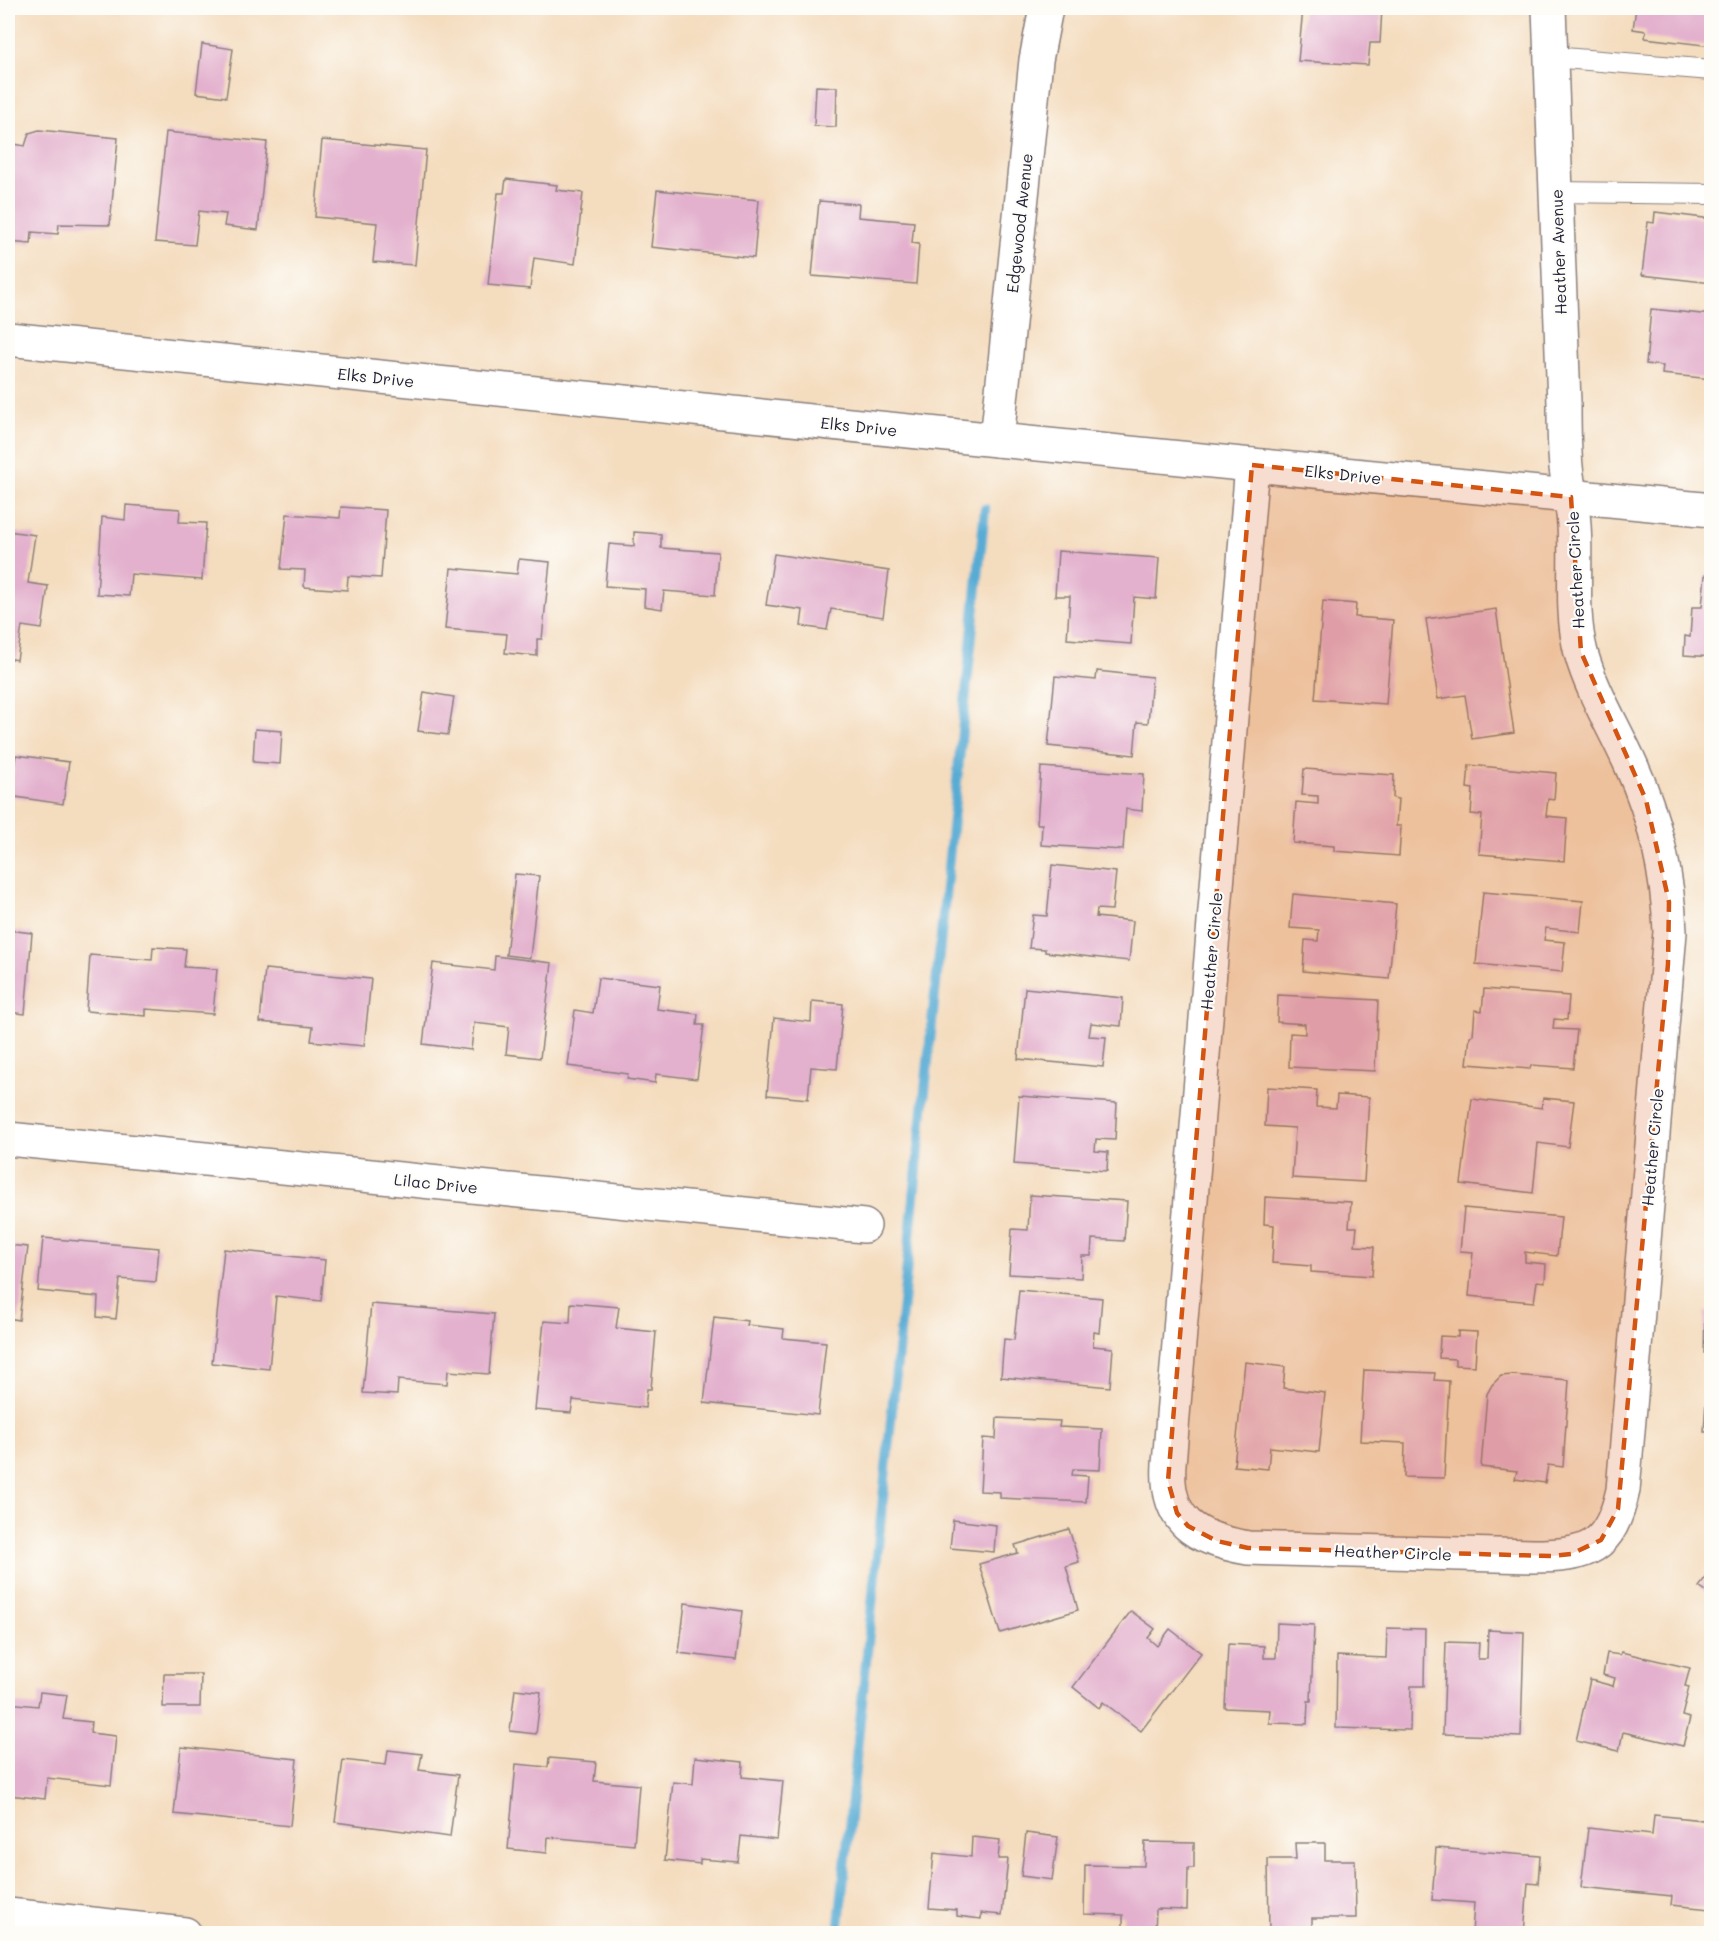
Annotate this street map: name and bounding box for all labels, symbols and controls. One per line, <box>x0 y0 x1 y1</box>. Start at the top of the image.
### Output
street label: Edgewood Avenue <box>1001 152 1037 294</box>
street label: Heather Avenue <box>1545 189 1571 315</box>
street label: Elks Drive <box>337 363 415 391</box>
street label: Elks Drive <box>820 412 898 440</box>
street label: Elks Drive <box>1304 460 1382 488</box>
street label: Heather Circle <box>1561 510 1589 630</box>
street label: Heather Circle <box>1195 891 1227 1011</box>
street label: Heather Circle <box>1636 1087 1668 1207</box>
street label: Lilac Drive <box>393 1168 479 1198</box>
street label: Heather Circle <box>1334 1539 1452 1565</box>

